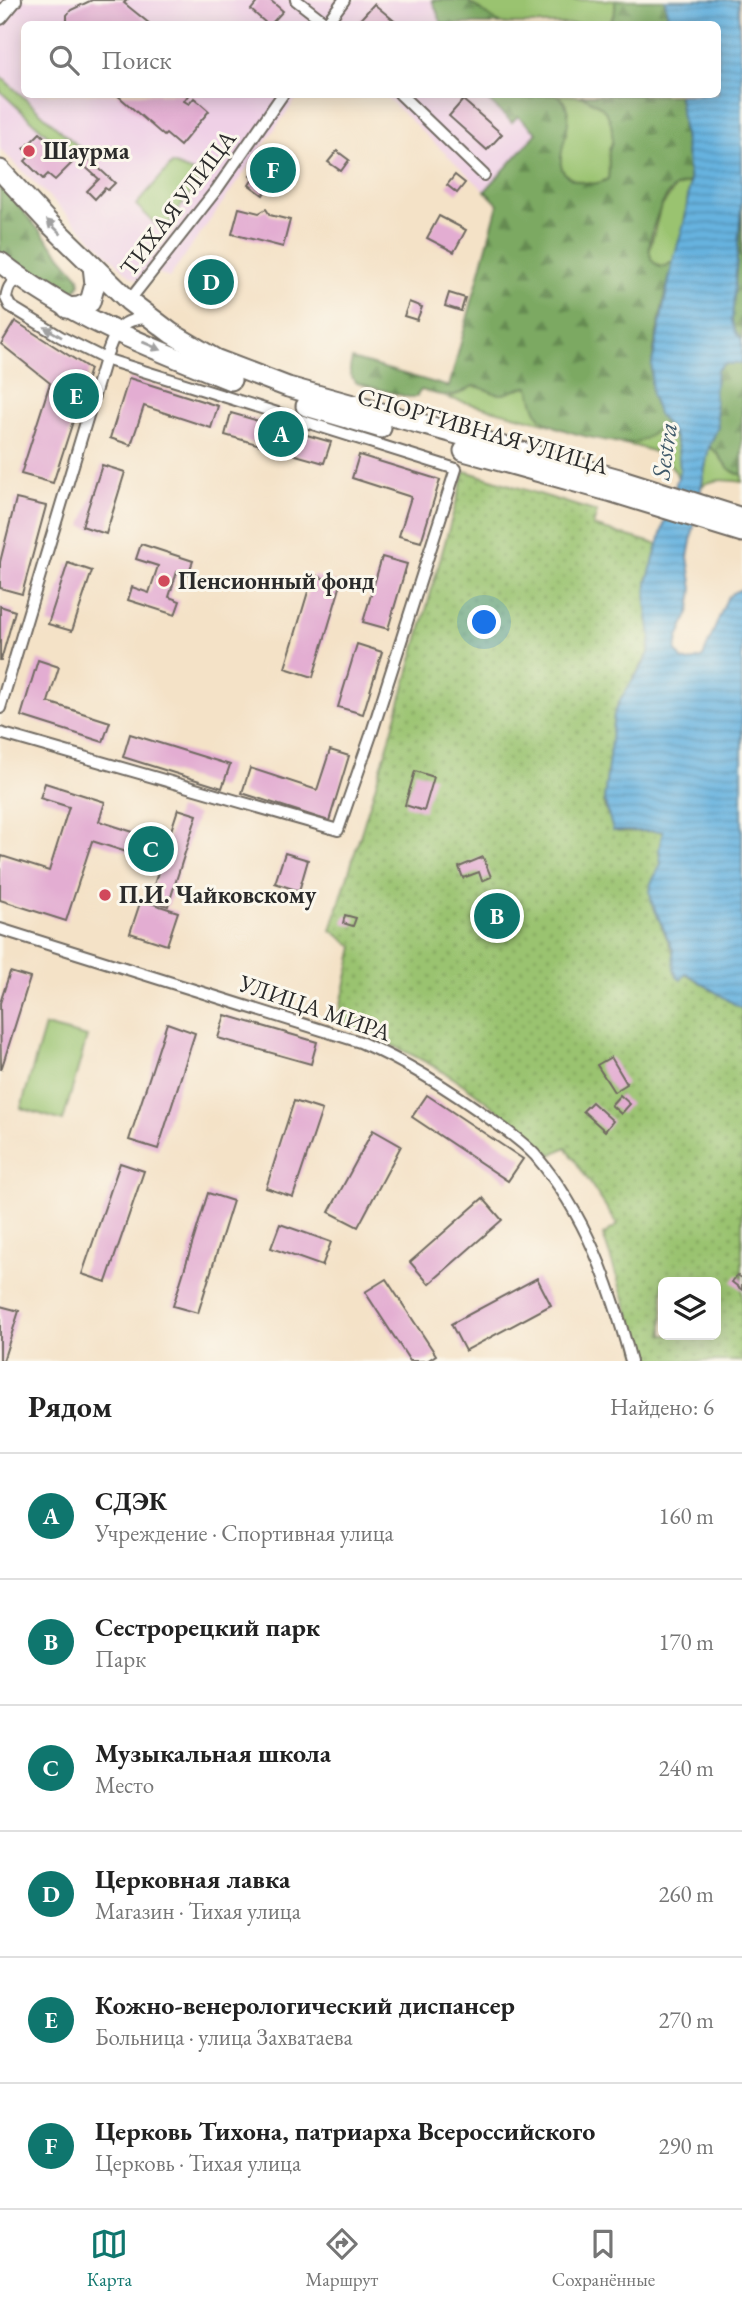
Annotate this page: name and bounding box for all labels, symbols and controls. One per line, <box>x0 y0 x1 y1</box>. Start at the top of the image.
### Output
search box <box>21 21 721 98</box>
icon: search <box>45 41 83 79</box>
text: Поиск <box>101 43 172 77</box>
street label: ТИХАЯ УЛИЦА <box>113 123 243 282</box>
place label: Шаурма <box>43 135 130 167</box>
marker: Шаурма <box>21 143 37 159</box>
pin: F <box>250 144 296 196</box>
one-way arrow <box>45 219 62 236</box>
pin: D <box>188 256 234 308</box>
one-way arrow <box>43 326 62 338</box>
one-way arrow <box>141 341 162 352</box>
pin: E <box>53 370 99 422</box>
street label: СПОРТИВНАЯ УЛИЦА <box>354 380 613 481</box>
pin: A <box>258 408 304 460</box>
water label: Sestra <box>643 420 685 483</box>
place label: Пенсионный фонд <box>178 565 375 596</box>
marker: Пенсионный фонд <box>156 573 172 589</box>
your location <box>467 605 501 639</box>
pin: C <box>128 823 174 875</box>
place label: П.И. Чайковскому <box>119 879 317 911</box>
marker: П.И. Чайковскому <box>97 887 113 903</box>
pin: B <box>474 890 520 942</box>
street label: УЛИЦА МИРА <box>234 967 396 1048</box>
map controls <box>658 1277 721 1340</box>
button: layers <box>658 1277 721 1340</box>
text: Рядом <box>28 1387 112 1426</box>
text: Найдено: 6 <box>610 1392 714 1422</box>
text: СДЭК <box>95 1484 167 1518</box>
text: A <box>43 1501 59 1531</box>
text: 160 m <box>658 1501 714 1531</box>
text: Учреждение · Спортивная улица <box>95 1518 394 1548</box>
text: Сестрорецкий парк <box>95 1610 320 1644</box>
text: B <box>44 1627 58 1657</box>
text: 170 m <box>658 1627 714 1657</box>
text: Парк <box>95 1644 146 1674</box>
text: Музыкальная школа <box>95 1736 331 1770</box>
text: C <box>43 1753 59 1783</box>
text: 240 m <box>658 1753 714 1783</box>
text: Место <box>95 1770 154 1800</box>
text: Церковная лавка <box>95 1862 290 1896</box>
text: D <box>42 1879 60 1909</box>
text: 260 m <box>658 1879 714 1909</box>
text: Магазин · Тихая улица <box>95 1896 301 1926</box>
text: Кожно-венерологический диспансер <box>95 1988 515 2022</box>
text: E <box>44 2005 58 2035</box>
text: 270 m <box>658 2005 714 2035</box>
text: Больница · улица Захватаева <box>95 2022 353 2052</box>
text: Церковь Тихона, патриарха Всероссийского <box>95 2114 595 2148</box>
text: F <box>45 2131 57 2161</box>
text: 290 m <box>658 2131 714 2161</box>
text: Церковь · Тихая улица <box>95 2148 301 2178</box>
tab: Карта <box>87 2225 132 2292</box>
tab: Маршрут <box>305 2225 378 2292</box>
tab: Сохранённые <box>552 2225 655 2292</box>

